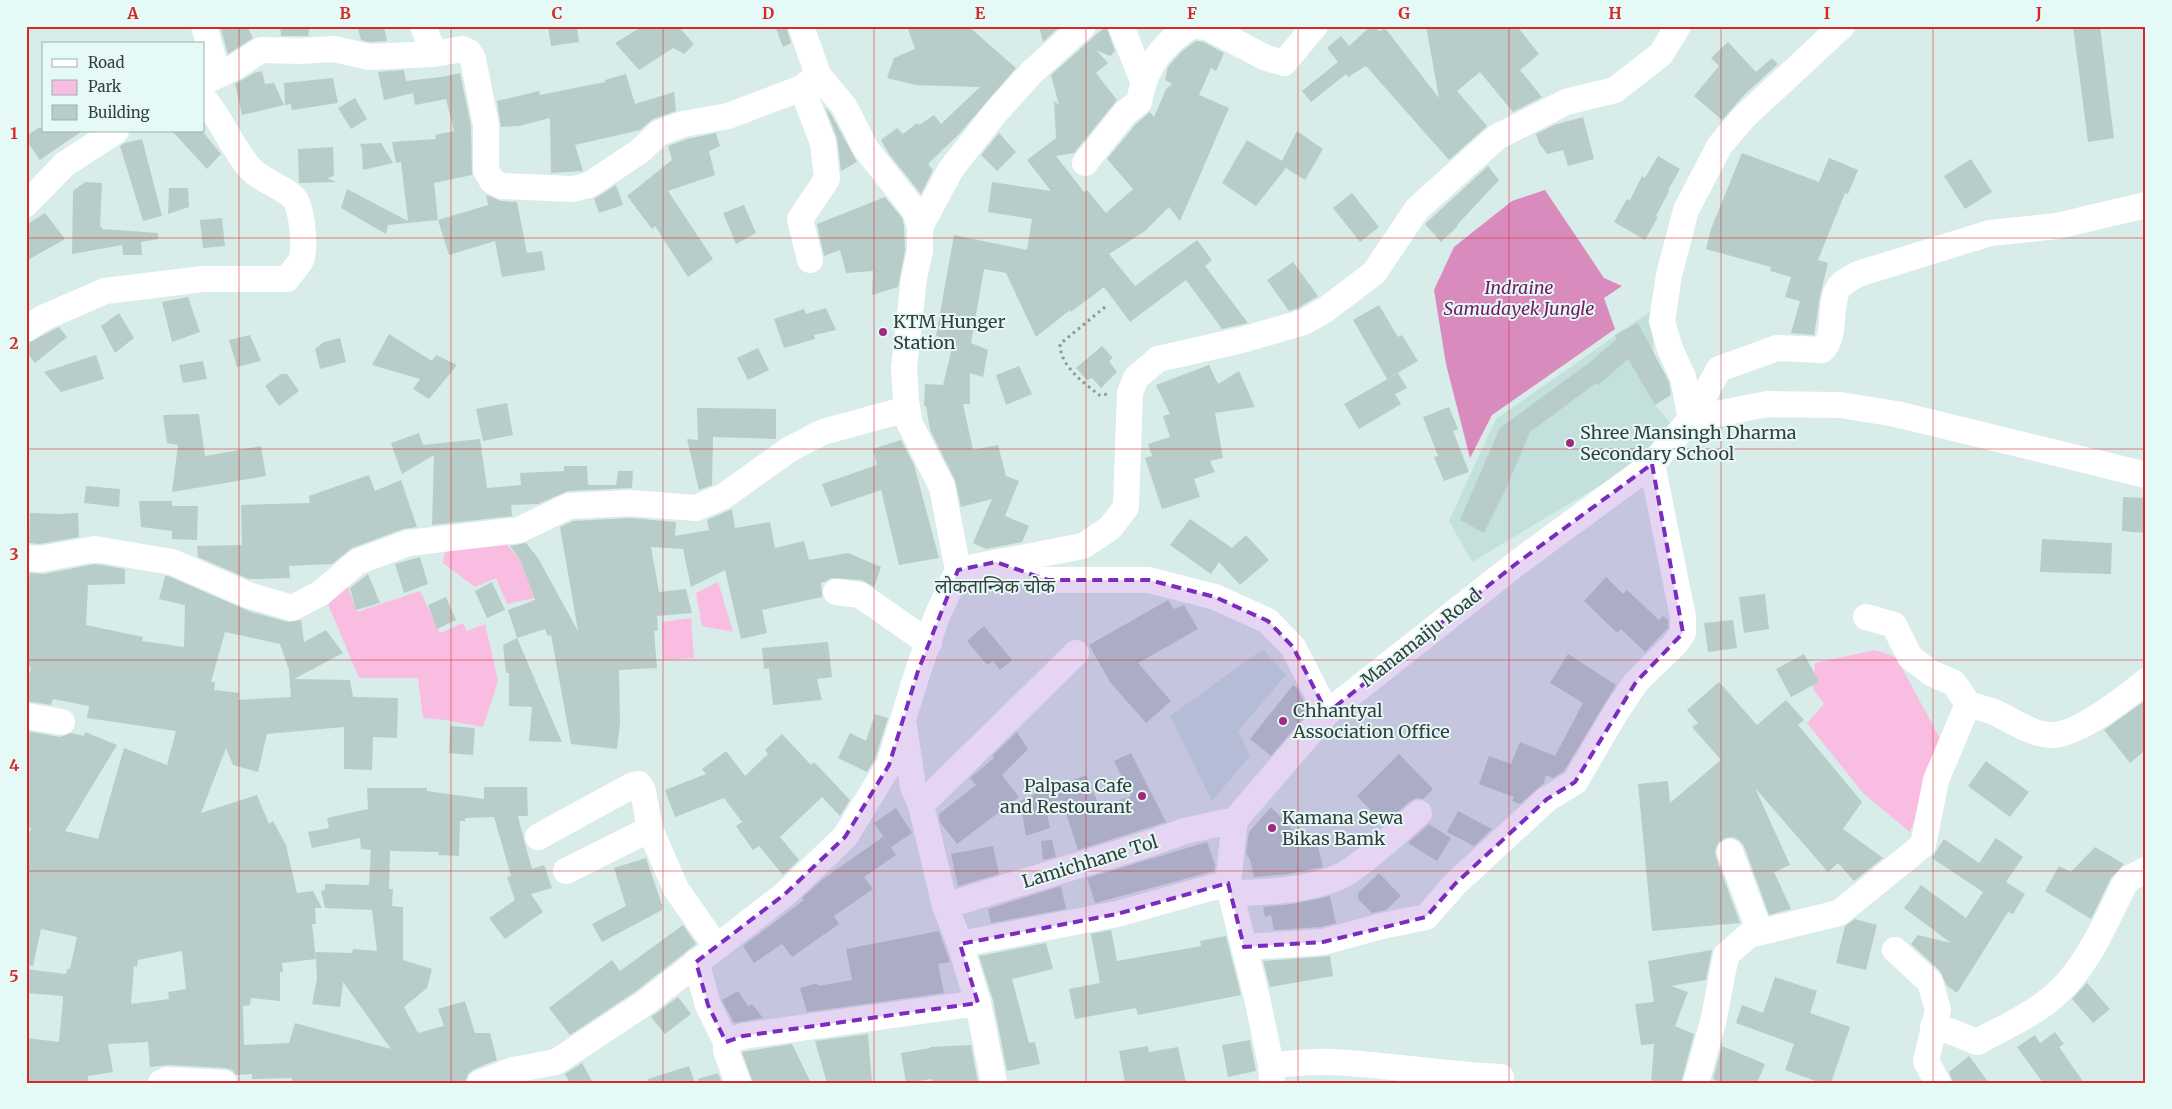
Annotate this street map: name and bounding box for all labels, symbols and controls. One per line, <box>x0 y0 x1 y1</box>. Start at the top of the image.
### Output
text: A <box>126 3 139 23</box>
text: B <box>339 3 351 23</box>
text: C <box>552 3 562 23</box>
text: D <box>762 3 774 23</box>
text: E <box>975 3 986 23</box>
text: F <box>1187 3 1197 23</box>
text: G <box>1398 3 1410 23</box>
text: H <box>1608 3 1622 23</box>
text: I <box>1824 3 1830 23</box>
text: J <box>2035 3 2042 23</box>
legend <box>42 42 205 132</box>
text: Road <box>88 53 124 72</box>
text: Park <box>88 77 122 96</box>
text: Building <box>88 103 150 122</box>
text: 1 <box>10 123 18 143</box>
park label: Indraine Samudayek Jungle <box>1444 276 1594 320</box>
place label: KTM Hunger Station <box>893 310 1006 354</box>
marker: KTM Hunger Station <box>877 326 889 338</box>
text: 2 <box>9 333 19 353</box>
place label: Shree Mansingh Dharma Secondary School <box>1580 421 1797 465</box>
marker: Shree Mansingh Dharma Secondary School <box>1564 437 1576 449</box>
text: 3 <box>9 544 19 564</box>
district label: लोकतान्त्रिक चोक <box>935 574 1056 598</box>
street label: Manamaiju Road <box>1356 583 1486 692</box>
place label: Chhantyal Association Office <box>1292 699 1450 743</box>
marker: Chhantyal Association Office <box>1277 715 1289 727</box>
text: 4 <box>9 755 19 775</box>
place label: Palpasa Cafe and Restourant <box>1000 774 1132 818</box>
marker: Palpasa Cafe and Restourant <box>1136 790 1148 802</box>
place label: Kamana Sewa Bikas Bamk <box>1282 806 1404 850</box>
marker: Kamana Sewa Bikas Bamk <box>1266 822 1278 834</box>
street label: Lamichhane Tol <box>1019 830 1161 893</box>
text: 5 <box>9 966 19 986</box>

